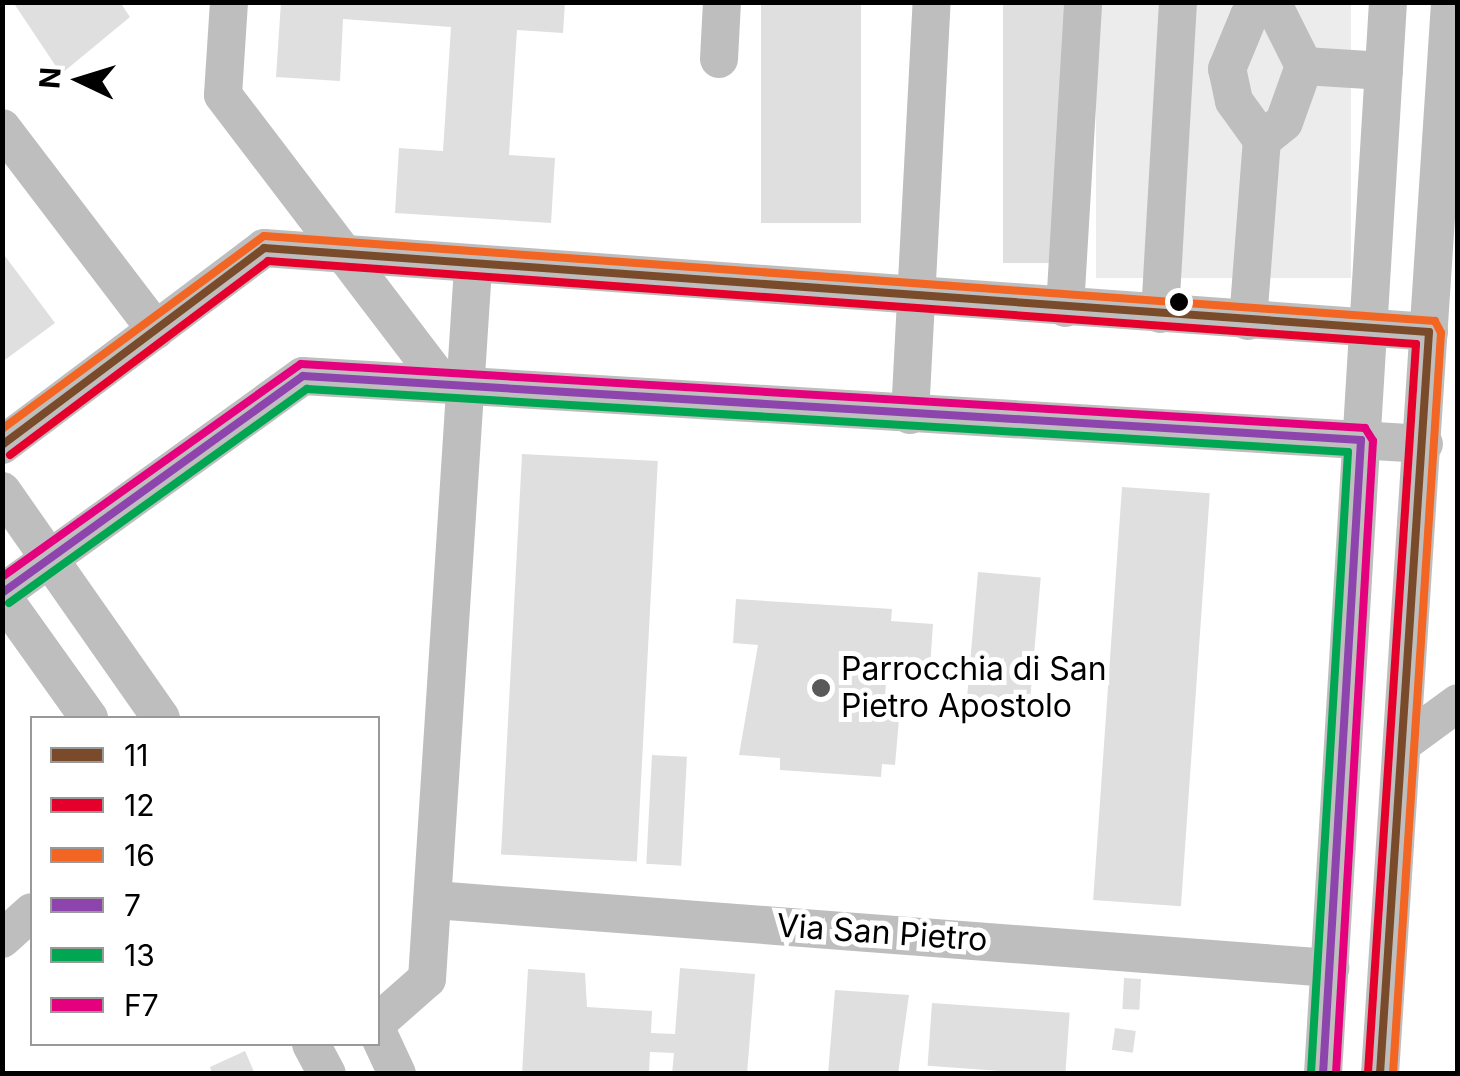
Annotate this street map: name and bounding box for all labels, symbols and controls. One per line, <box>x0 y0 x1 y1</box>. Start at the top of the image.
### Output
north arrow <box>30 30 130 130</box>
text: N <box>32 66 68 90</box>
unlabelled marker <box>1169 292 1189 312</box>
place label: Parrocchia di San Pietro Apostolo <box>841 651 1107 726</box>
marker: Parrocchia di San Pietro Apostolo <box>810 677 832 699</box>
legend <box>30 716 380 1046</box>
text: 11 <box>124 737 148 773</box>
text: 12 <box>124 787 155 823</box>
text: 16 <box>124 837 155 873</box>
text: 7 <box>124 887 141 923</box>
street label: Via San Pietro <box>775 906 989 960</box>
text: 13 <box>124 937 155 973</box>
text: F7 <box>124 987 159 1023</box>

